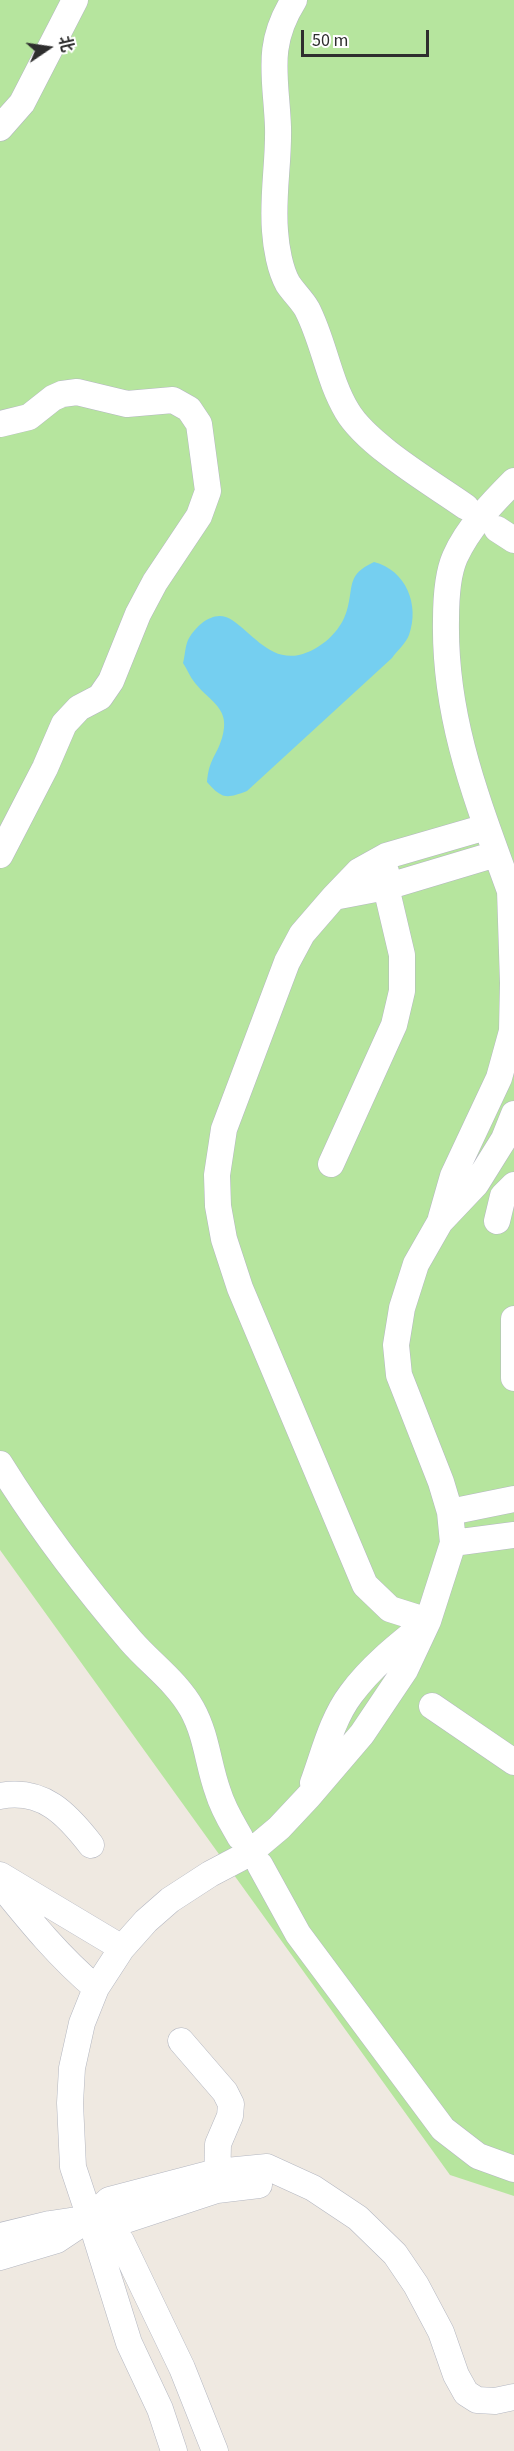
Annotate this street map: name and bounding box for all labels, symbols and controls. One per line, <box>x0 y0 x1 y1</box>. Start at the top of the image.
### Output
north arrow <box>18 18 78 78</box>
scale bar <box>304 18 432 56</box>
text: 50 m <box>312 28 348 53</box>
text: 北 <box>53 34 78 54</box>

